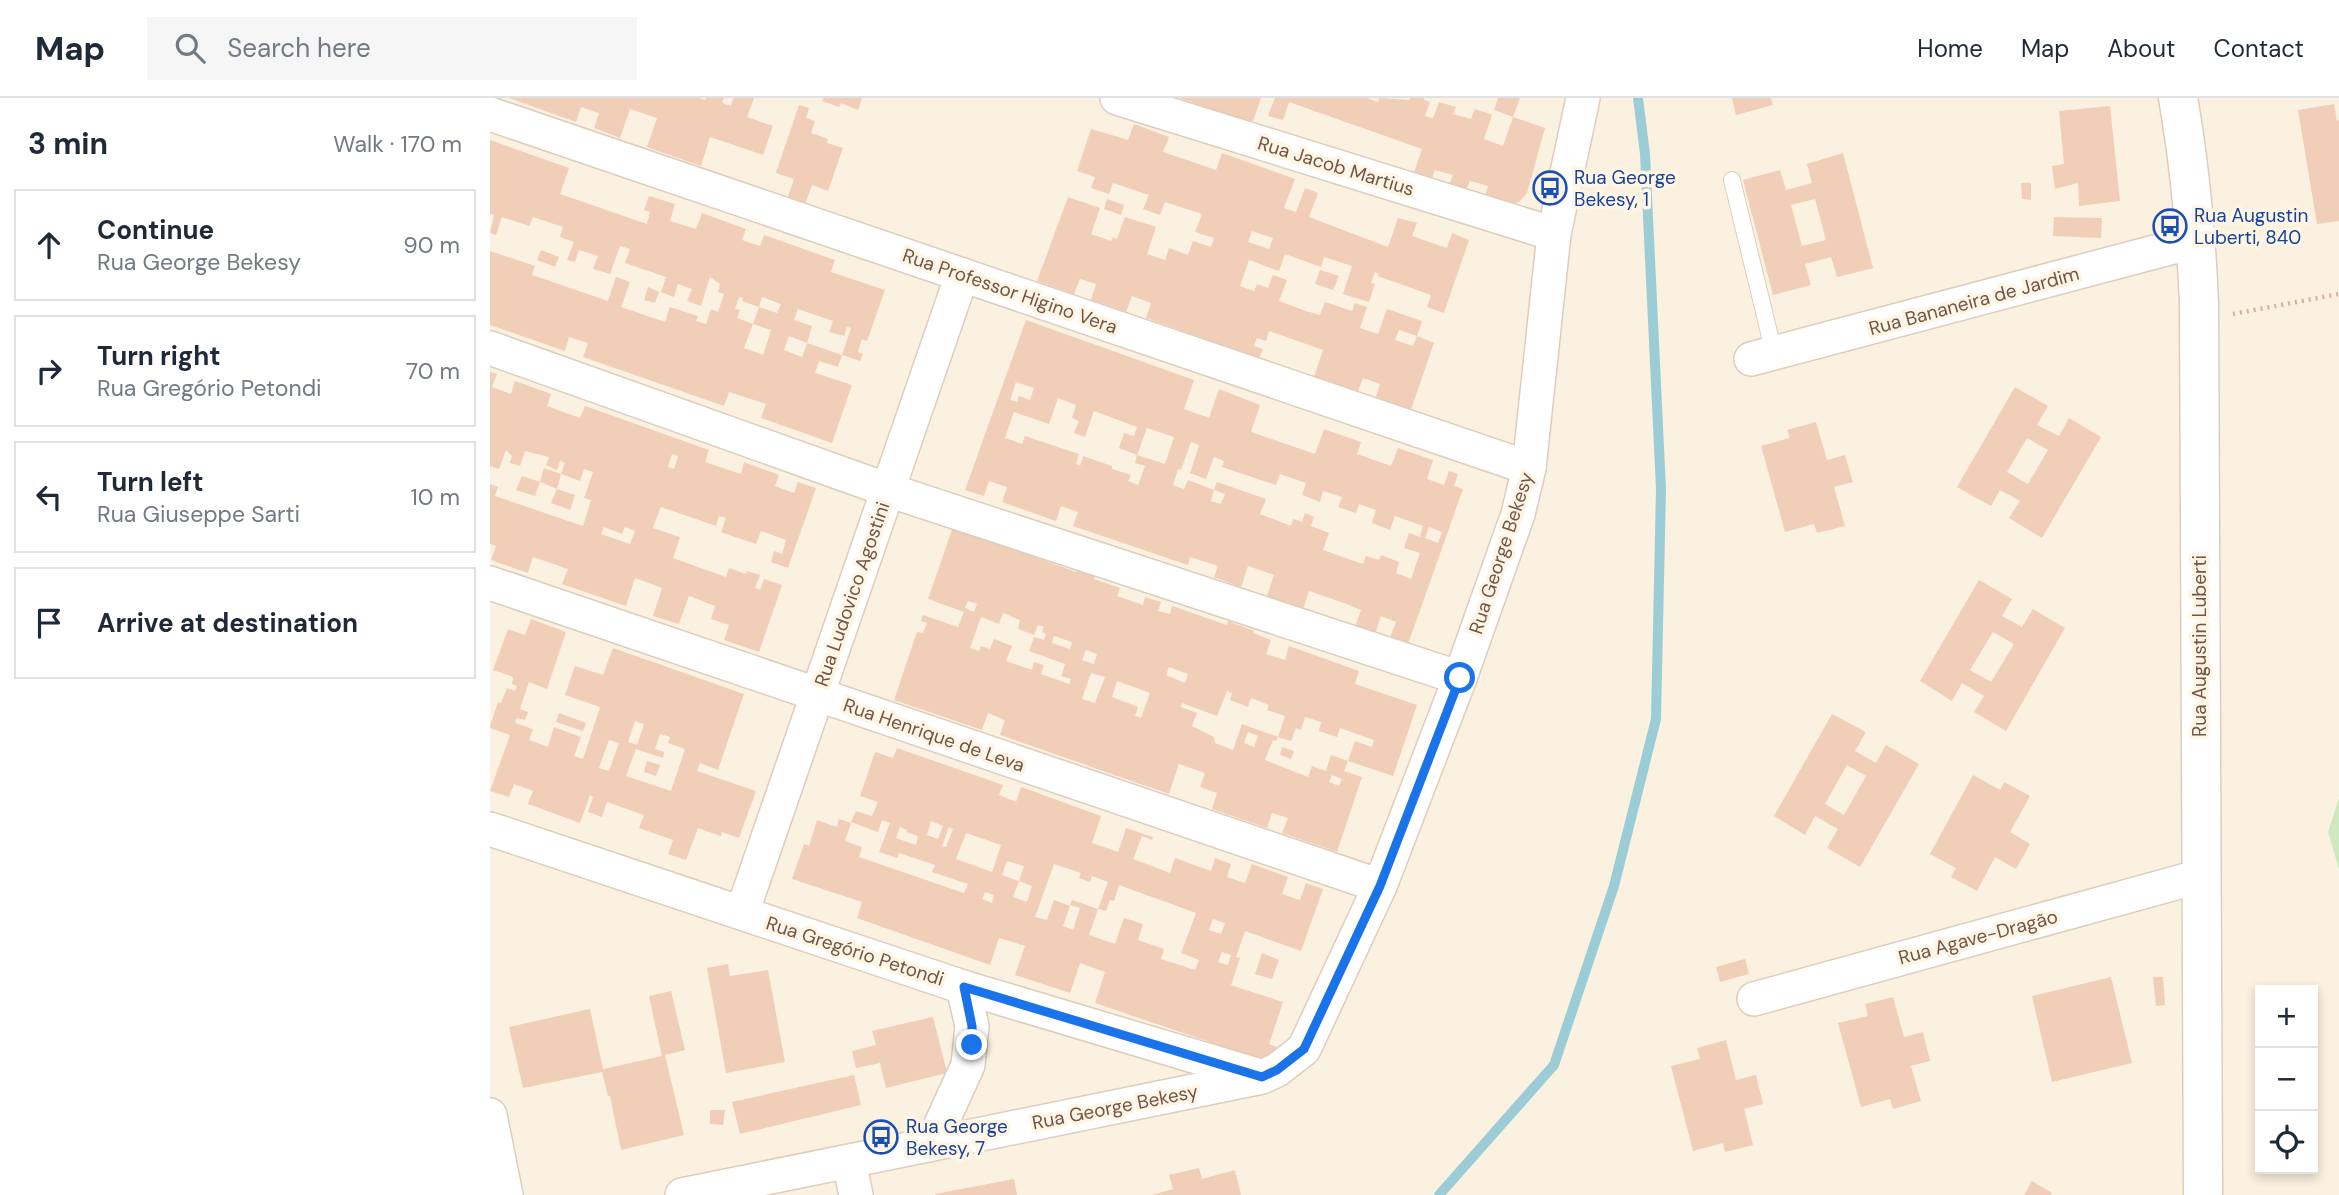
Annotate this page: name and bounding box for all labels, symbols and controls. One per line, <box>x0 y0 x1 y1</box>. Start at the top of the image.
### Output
search box <box>147 17 637 80</box>
text: Map <box>35 27 105 70</box>
icon: search <box>171 29 209 67</box>
text: Search here <box>227 31 371 65</box>
text: Home <box>1917 33 1983 64</box>
text: Map <box>2021 33 2069 64</box>
text: About <box>2107 33 2176 64</box>
text: Contact <box>2214 33 2304 64</box>
text: 3 min <box>28 124 108 163</box>
text: Walk · 170 m <box>333 129 462 159</box>
street label: Rua Jacob Martius <box>1255 130 1417 202</box>
place label: Rua George Bekesy, 1 <box>1574 165 1676 212</box>
bus stop icon: Rua George Bekesy, 1 <box>1531 169 1569 207</box>
place label: Rua Augustin Luberti, 840 <box>2194 203 2308 250</box>
bus stop icon: Rua Augustin Luberti, 840 <box>2151 207 2189 245</box>
text: Continue <box>97 213 214 247</box>
icon: ahead <box>30 226 68 264</box>
text: 90 m <box>403 230 460 260</box>
street label: Rua Professor Higino Vera <box>899 242 1121 340</box>
text: Rua George Bekesy <box>97 247 301 277</box>
street label: Rua Bananeira de Jardim <box>1866 261 2082 341</box>
text: Turn right <box>97 339 221 373</box>
icon: right <box>30 352 68 390</box>
text: 70 m <box>406 356 460 386</box>
text: Rua Gregório Petondi <box>97 373 322 403</box>
text: Turn left <box>97 465 204 499</box>
street label: Rua George Bekesy <box>1463 469 1539 637</box>
icon: left <box>30 478 68 516</box>
text: 10 m <box>410 482 460 512</box>
street label: Rua Ludovico Agostini <box>809 498 895 690</box>
text: Rua Giuseppe Sarti <box>97 499 300 529</box>
street label: Rua Augustin Luberti <box>2187 555 2212 737</box>
icon: arrive <box>30 604 68 642</box>
text: Arrive at destination <box>97 606 358 640</box>
route start <box>1444 662 1475 693</box>
street label: Rua Henrique de Leva <box>840 692 1028 778</box>
street label: Rua Agave-Dragão <box>1896 904 2060 970</box>
street label: Rua Gregório Petondi <box>763 910 947 992</box>
map controls <box>2255 985 2318 1174</box>
button: + <box>2255 985 2318 1048</box>
route end <box>956 1029 987 1060</box>
button: − <box>2255 1048 2318 1111</box>
street label: Rua George Bekesy <box>1030 1079 1201 1135</box>
button: locate <box>2255 1111 2318 1174</box>
place label: Rua George Bekesy, 7 <box>906 1114 1008 1161</box>
bus stop icon: Rua George Bekesy, 7 <box>862 1118 900 1156</box>

